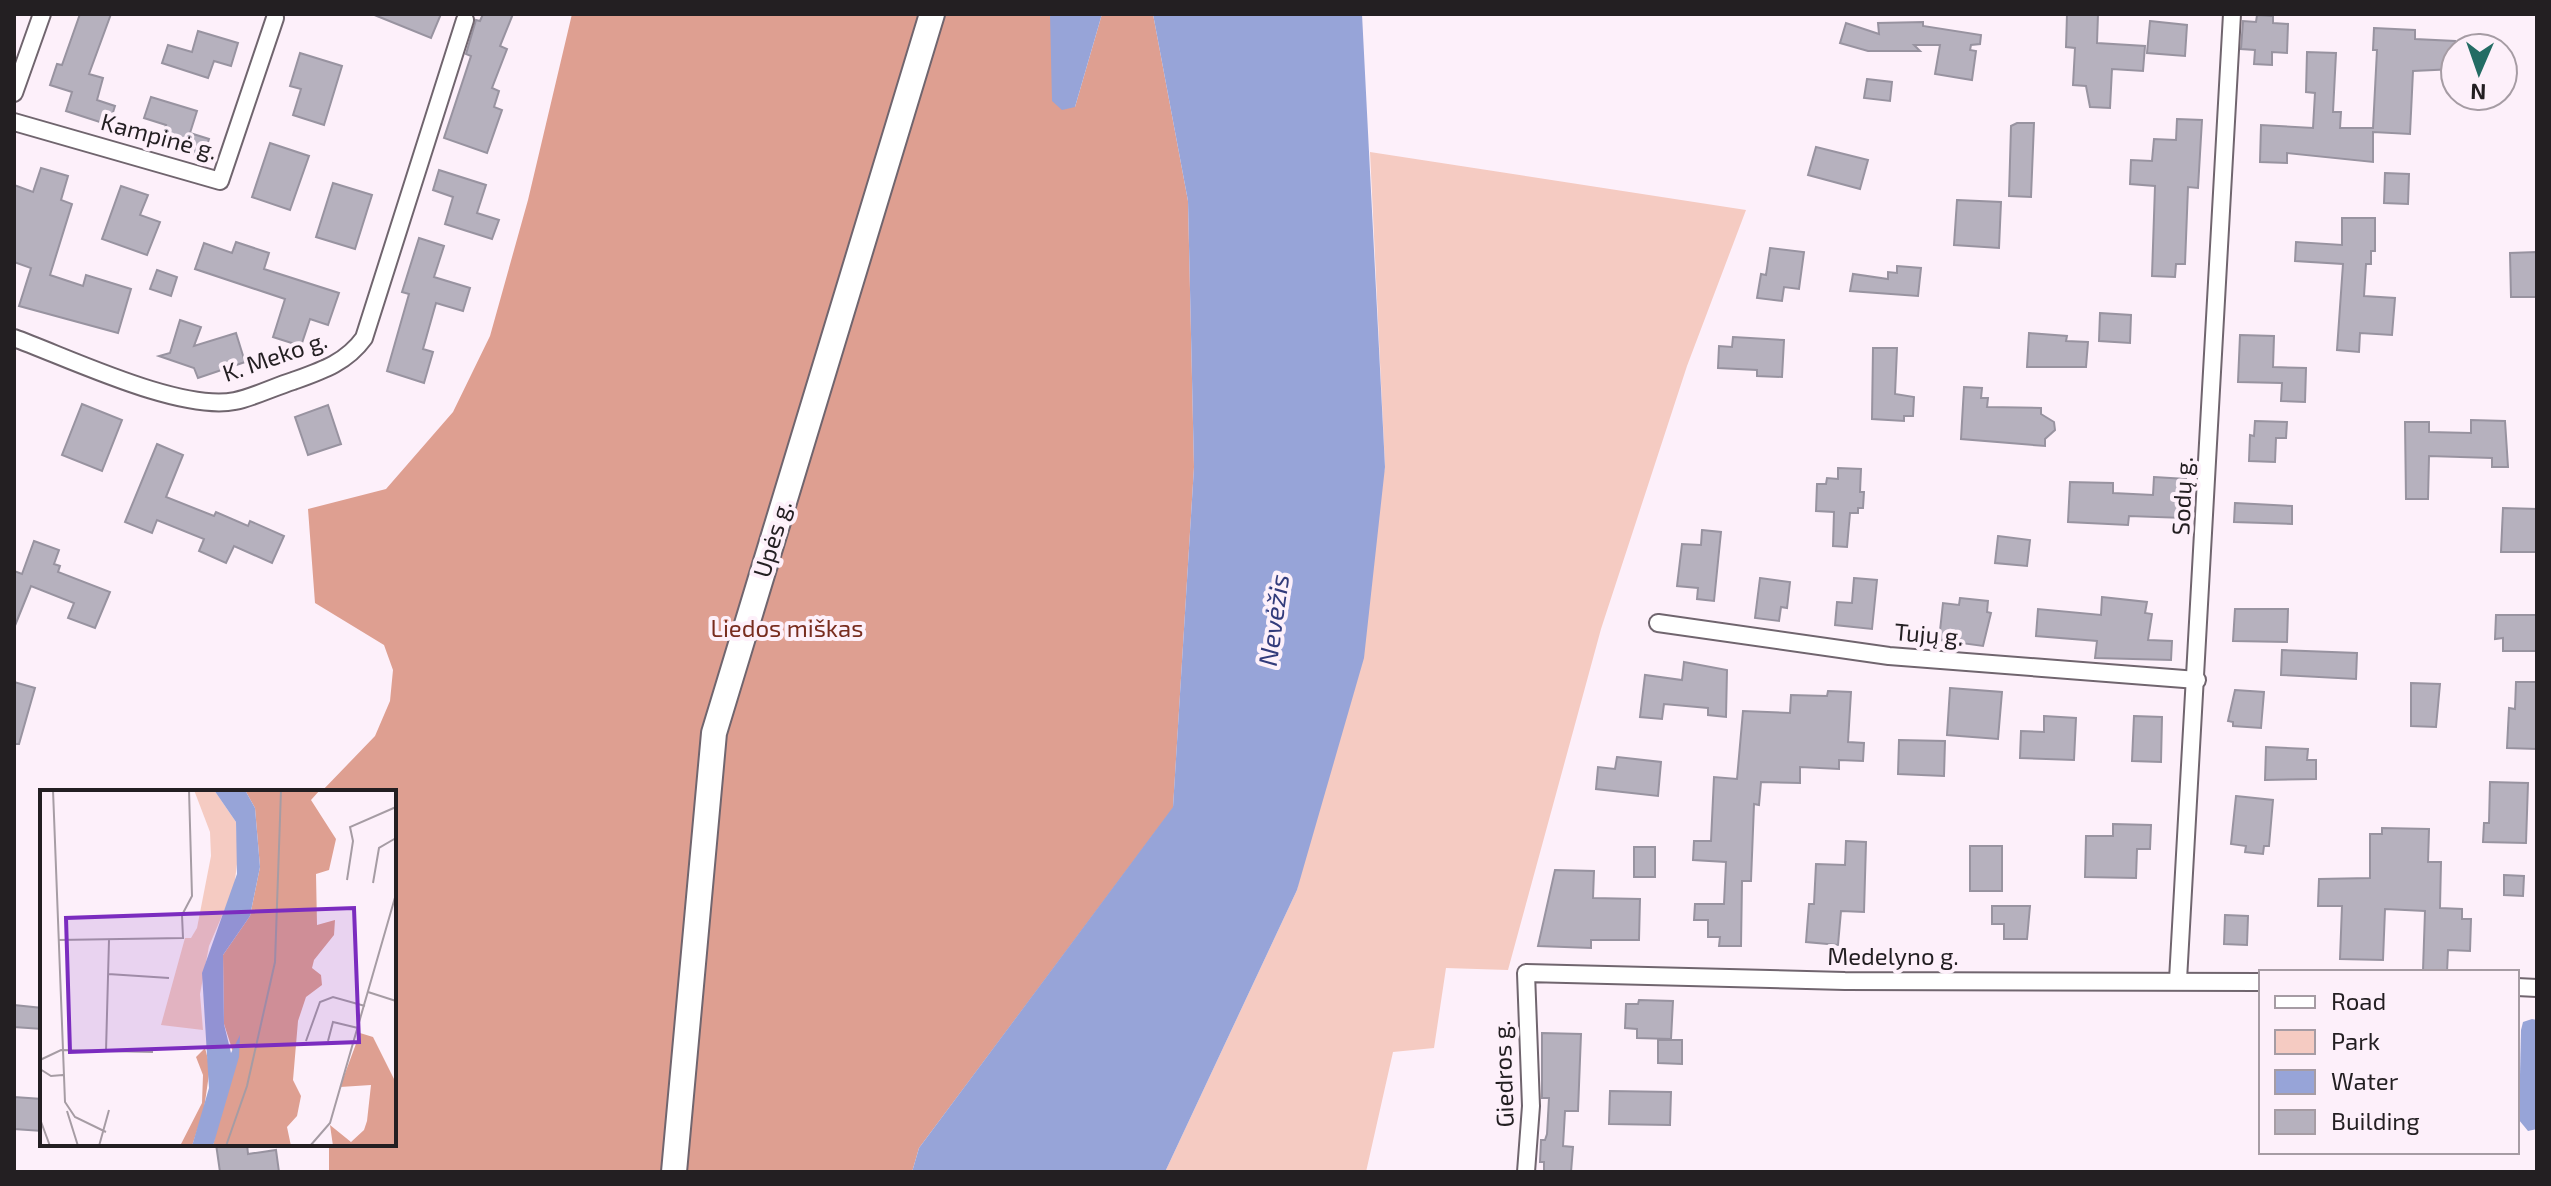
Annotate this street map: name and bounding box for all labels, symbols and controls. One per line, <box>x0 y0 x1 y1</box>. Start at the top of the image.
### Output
north arrow <box>2439 32 2519 112</box>
text: N <box>2470 80 2487 106</box>
street label: Kampinė g. <box>98 106 221 165</box>
street label: K. Meko g. <box>218 324 331 387</box>
street label: Sodų g. <box>2165 456 2198 536</box>
street label: Upės g. <box>746 496 797 581</box>
water label: Nevėžis <box>1251 572 1294 668</box>
park label: Liedos miškas <box>711 613 863 642</box>
street label: Tujų g. <box>1893 616 1965 651</box>
inset map <box>40 790 396 1146</box>
street label: Medelyno g. <box>1827 941 1959 970</box>
legend <box>2259 970 2519 1154</box>
text: Road <box>2331 986 2386 1015</box>
street label: Giedros g. <box>1486 1020 1519 1128</box>
text: Park <box>2331 1026 2380 1055</box>
text: Water <box>2331 1066 2399 1095</box>
text: Building <box>2331 1106 2420 1135</box>

